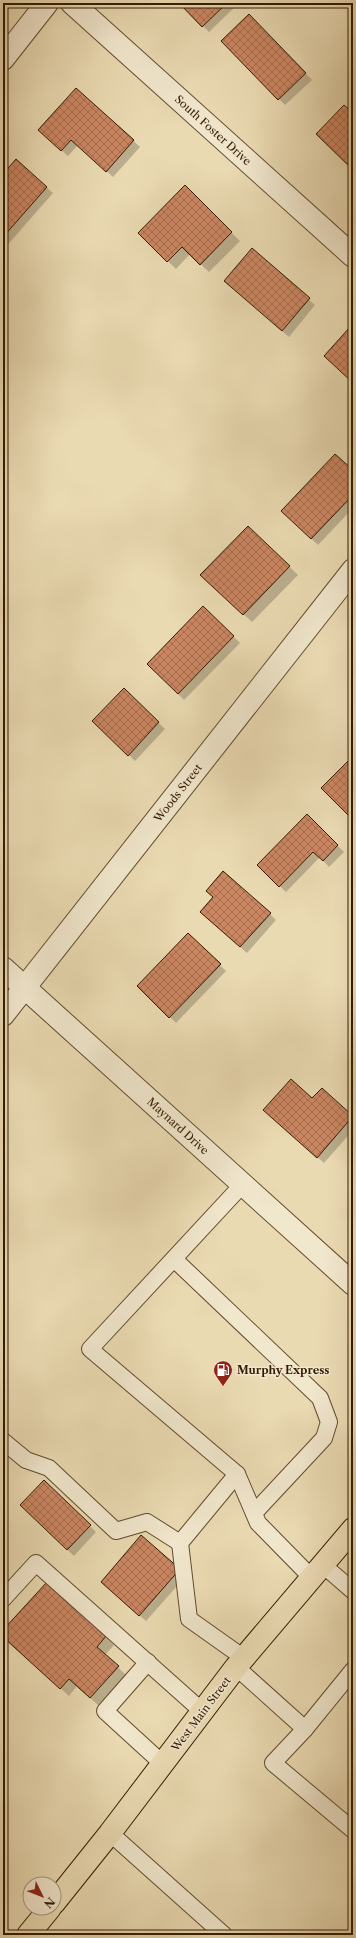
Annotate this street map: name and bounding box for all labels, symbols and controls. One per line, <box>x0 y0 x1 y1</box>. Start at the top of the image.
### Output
street label: South Foster Drive <box>172 92 254 168</box>
street label: Woods Street <box>150 761 205 826</box>
street label: Maynard Drive <box>144 1095 212 1157</box>
fuel station icon: Murphy Express <box>212 1359 234 1387</box>
place label: Murphy Express <box>237 1363 329 1377</box>
street label: West Main Street <box>168 1674 234 1755</box>
north arrow <box>22 1876 62 1916</box>
text: N <box>41 1895 58 1911</box>

